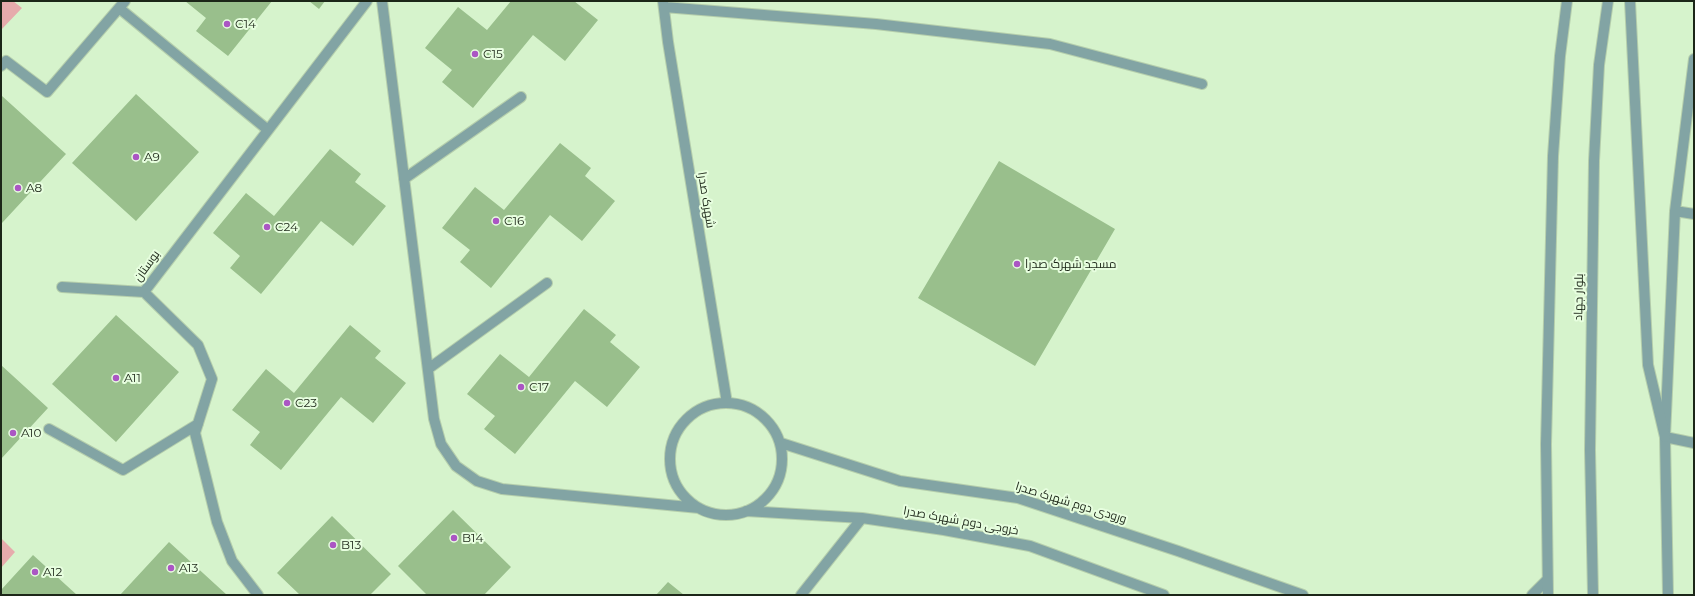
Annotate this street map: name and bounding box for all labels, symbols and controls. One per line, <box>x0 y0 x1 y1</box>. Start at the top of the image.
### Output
place label: C14 <box>235 17 256 31</box>
marker: C14 <box>222 19 232 29</box>
place label: C15 <box>483 47 503 61</box>
marker: C15 <box>470 49 480 59</box>
place label: A9 <box>144 150 160 164</box>
marker: A9 <box>131 152 141 162</box>
street label: شهرک صدرا <box>694 171 718 229</box>
place label: A8 <box>26 181 42 195</box>
marker: A8 <box>13 183 23 193</box>
place label: C16 <box>504 214 524 228</box>
marker: C16 <box>491 216 501 226</box>
place label: C24 <box>275 220 298 234</box>
marker: C24 <box>262 222 272 232</box>
street label: بوستان <box>131 248 163 284</box>
place label: مسجد شهرک صدرا <box>1025 257 1116 271</box>
marker: مسجد شهرک صدرا <box>1012 259 1022 269</box>
street label: بلوار جهاد <box>1571 273 1587 321</box>
place label: A11 <box>124 371 141 385</box>
marker: A11 <box>111 373 121 383</box>
place label: C17 <box>529 380 549 394</box>
marker: C17 <box>516 382 526 392</box>
place label: C23 <box>295 396 317 410</box>
marker: C23 <box>282 398 292 408</box>
place label: A10 <box>21 426 41 440</box>
marker: A10 <box>8 428 18 438</box>
street label: ورودی دوم شهرک صدرا <box>1014 479 1128 527</box>
street label: خروجی دوم شهرک صدرا <box>902 504 1020 538</box>
place label: B14 <box>462 531 483 545</box>
marker: B14 <box>449 533 459 543</box>
place label: B13 <box>341 538 361 552</box>
marker: B13 <box>328 540 338 550</box>
place label: A13 <box>179 561 198 575</box>
marker: A13 <box>166 563 176 573</box>
place label: A12 <box>43 565 62 579</box>
marker: A12 <box>30 567 40 577</box>

